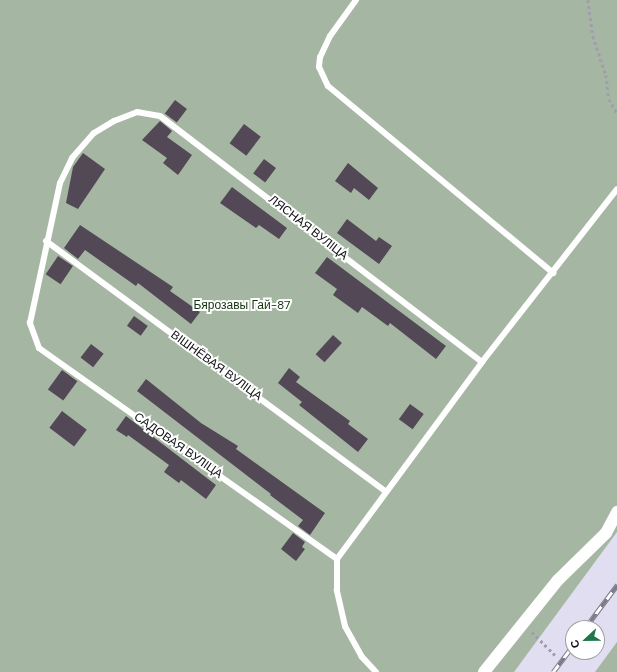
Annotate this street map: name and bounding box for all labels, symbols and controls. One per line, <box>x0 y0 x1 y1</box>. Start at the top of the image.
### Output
street label: ЛЯСНАЯ ВУЛІЦА <box>265 193 351 263</box>
park label: Бярозавы Гай-87 <box>193 299 291 313</box>
street label: ВІШНЁВАЯ ВУЛІЦА <box>168 328 264 404</box>
street label: САДОВАЯ ВУЛІЦА <box>131 410 225 482</box>
north arrow <box>565 620 605 660</box>
text: С <box>567 638 583 650</box>

